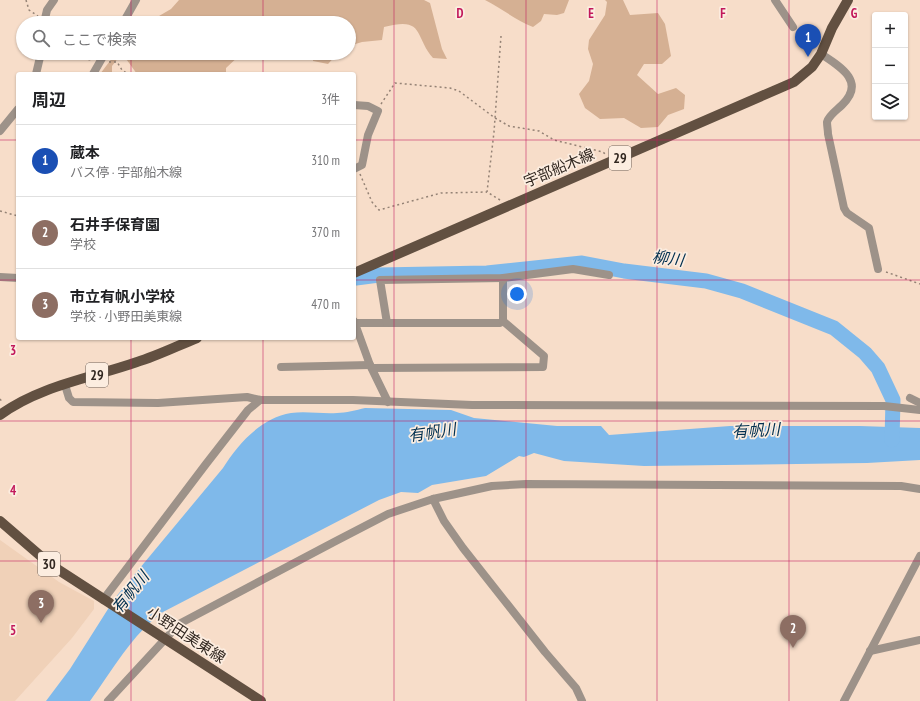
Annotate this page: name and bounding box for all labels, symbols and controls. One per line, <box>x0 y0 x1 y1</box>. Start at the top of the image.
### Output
text: D <box>457 5 464 22</box>
text: E <box>588 5 594 22</box>
text: F <box>720 5 726 22</box>
text: G <box>851 5 858 22</box>
map controls <box>872 12 908 120</box>
button: + <box>872 12 908 48</box>
search box <box>16 16 356 60</box>
pin: 1 <box>795 24 821 57</box>
icon: search <box>30 27 52 49</box>
text: ここで検索 <box>62 30 137 49</box>
button: − <box>872 48 908 84</box>
button: layers <box>872 84 908 120</box>
text: 周辺 <box>32 89 66 111</box>
text: 3件 <box>321 91 340 108</box>
text: 蔵本 <box>70 143 100 162</box>
street label: 宇部船木線 <box>521 144 597 191</box>
road number: 29 <box>609 146 631 170</box>
text: 1 <box>42 152 48 169</box>
text: 310 m <box>311 152 340 169</box>
text: バス停 · 宇部船木線 <box>70 164 182 181</box>
text: 石井手保育園 <box>70 215 160 234</box>
text: 2 <box>42 224 48 241</box>
text: 370 m <box>311 224 340 241</box>
text: 学校 <box>70 236 96 253</box>
water label: 柳川 <box>651 246 687 270</box>
your location <box>507 284 527 304</box>
text: 市立有帆小学校 <box>70 287 175 306</box>
text: 3 <box>42 296 48 313</box>
text: 470 m <box>311 296 340 313</box>
text: 学校 · 小野田美東線 <box>70 308 182 325</box>
text: 3 <box>10 342 16 359</box>
road number: 29 <box>86 363 108 387</box>
water label: 有帆川 <box>407 418 459 445</box>
water label: 有帆川 <box>732 419 782 441</box>
text: 4 <box>10 482 17 499</box>
road number: 30 <box>38 552 60 576</box>
water label: 有帆川 <box>107 566 154 617</box>
pin: 3 <box>28 590 54 623</box>
street label: 小野田美東線 <box>143 602 229 667</box>
pin: 2 <box>780 615 806 648</box>
text: 5 <box>10 622 16 639</box>

